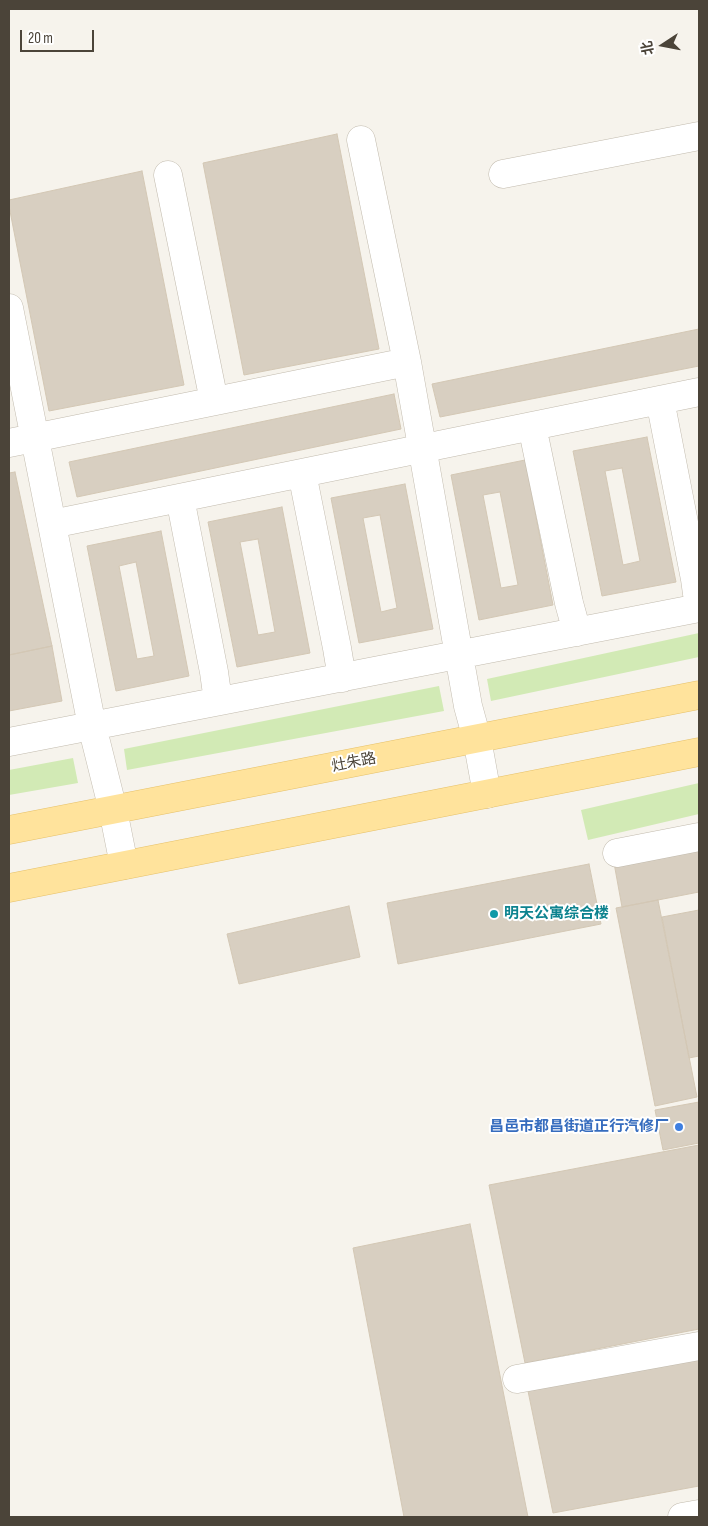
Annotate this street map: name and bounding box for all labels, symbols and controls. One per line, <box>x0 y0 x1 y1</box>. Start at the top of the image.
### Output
scale bar <box>22 20 96 52</box>
north arrow <box>638 20 688 70</box>
text: 20 m <box>28 29 53 48</box>
text: 北 <box>638 39 657 56</box>
street label: 灶朱路 <box>330 750 378 776</box>
place label: 明天公寓综合楼 <box>504 905 609 923</box>
marker: 明天公寓综合楼 <box>488 908 500 920</box>
place label: 昌邑市都昌街道正行汽修厂 <box>489 1118 669 1136</box>
marker: 昌邑市都昌街道正行汽修厂 <box>673 1121 685 1133</box>

